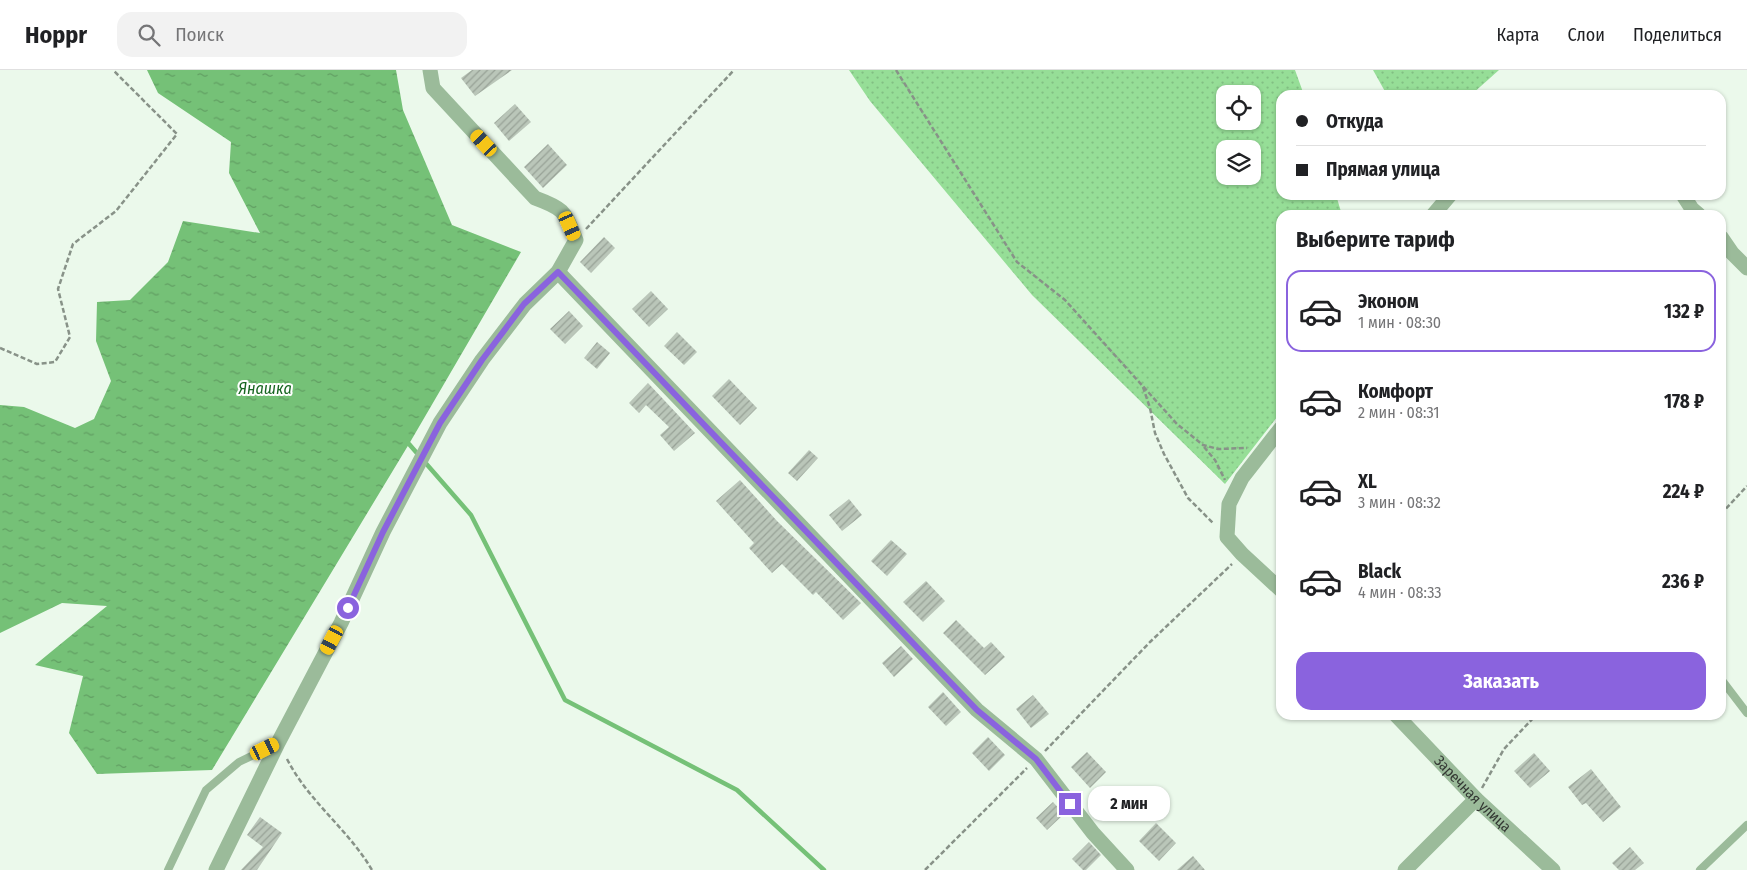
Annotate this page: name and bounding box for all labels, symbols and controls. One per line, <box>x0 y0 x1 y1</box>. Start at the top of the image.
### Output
search box <box>117 12 467 57</box>
text: Hoppr <box>25 21 87 49</box>
icon: search <box>135 21 163 49</box>
text: Поиск <box>175 23 224 46</box>
text: Карта <box>1496 24 1539 46</box>
text: Слои <box>1567 24 1605 46</box>
text: Поделиться <box>1633 24 1722 46</box>
map controls <box>1216 85 1261 185</box>
button: locate <box>1216 85 1261 130</box>
text: Откуда <box>1326 110 1383 133</box>
car <box>468 127 499 159</box>
button: layers <box>1216 140 1261 185</box>
text: Прямая улица <box>1326 158 1440 181</box>
car <box>557 209 582 243</box>
text: Выберите тариф <box>1296 226 1455 253</box>
icon: car <box>1298 289 1343 334</box>
text: Эконом <box>1358 290 1419 313</box>
text: 132 ₽ <box>1664 300 1704 323</box>
text: 1 мин · 08:30 <box>1358 313 1441 332</box>
water label: Янашка <box>237 379 292 398</box>
icon: car <box>1298 379 1343 424</box>
text: Комфорт <box>1358 380 1433 403</box>
text: 178 ₽ <box>1664 390 1704 413</box>
text: 2 мин · 08:31 <box>1358 403 1440 422</box>
icon: car <box>1298 469 1343 514</box>
text: XL <box>1358 470 1377 493</box>
text: 224 ₽ <box>1663 480 1704 503</box>
text: 3 мин · 08:32 <box>1358 493 1441 512</box>
icon: car <box>1298 559 1343 604</box>
text: Black <box>1358 560 1401 583</box>
text: 236 ₽ <box>1662 570 1704 593</box>
text: 4 мин · 08:33 <box>1358 583 1442 602</box>
route start <box>337 597 359 619</box>
car <box>318 623 345 657</box>
button: Заказать <box>1296 652 1706 710</box>
car <box>248 736 281 762</box>
street label: Заречная улица <box>1430 752 1515 836</box>
callout: 2 мин <box>1088 786 1170 822</box>
route end <box>1059 793 1081 815</box>
text: 2 мин <box>1110 794 1148 813</box>

